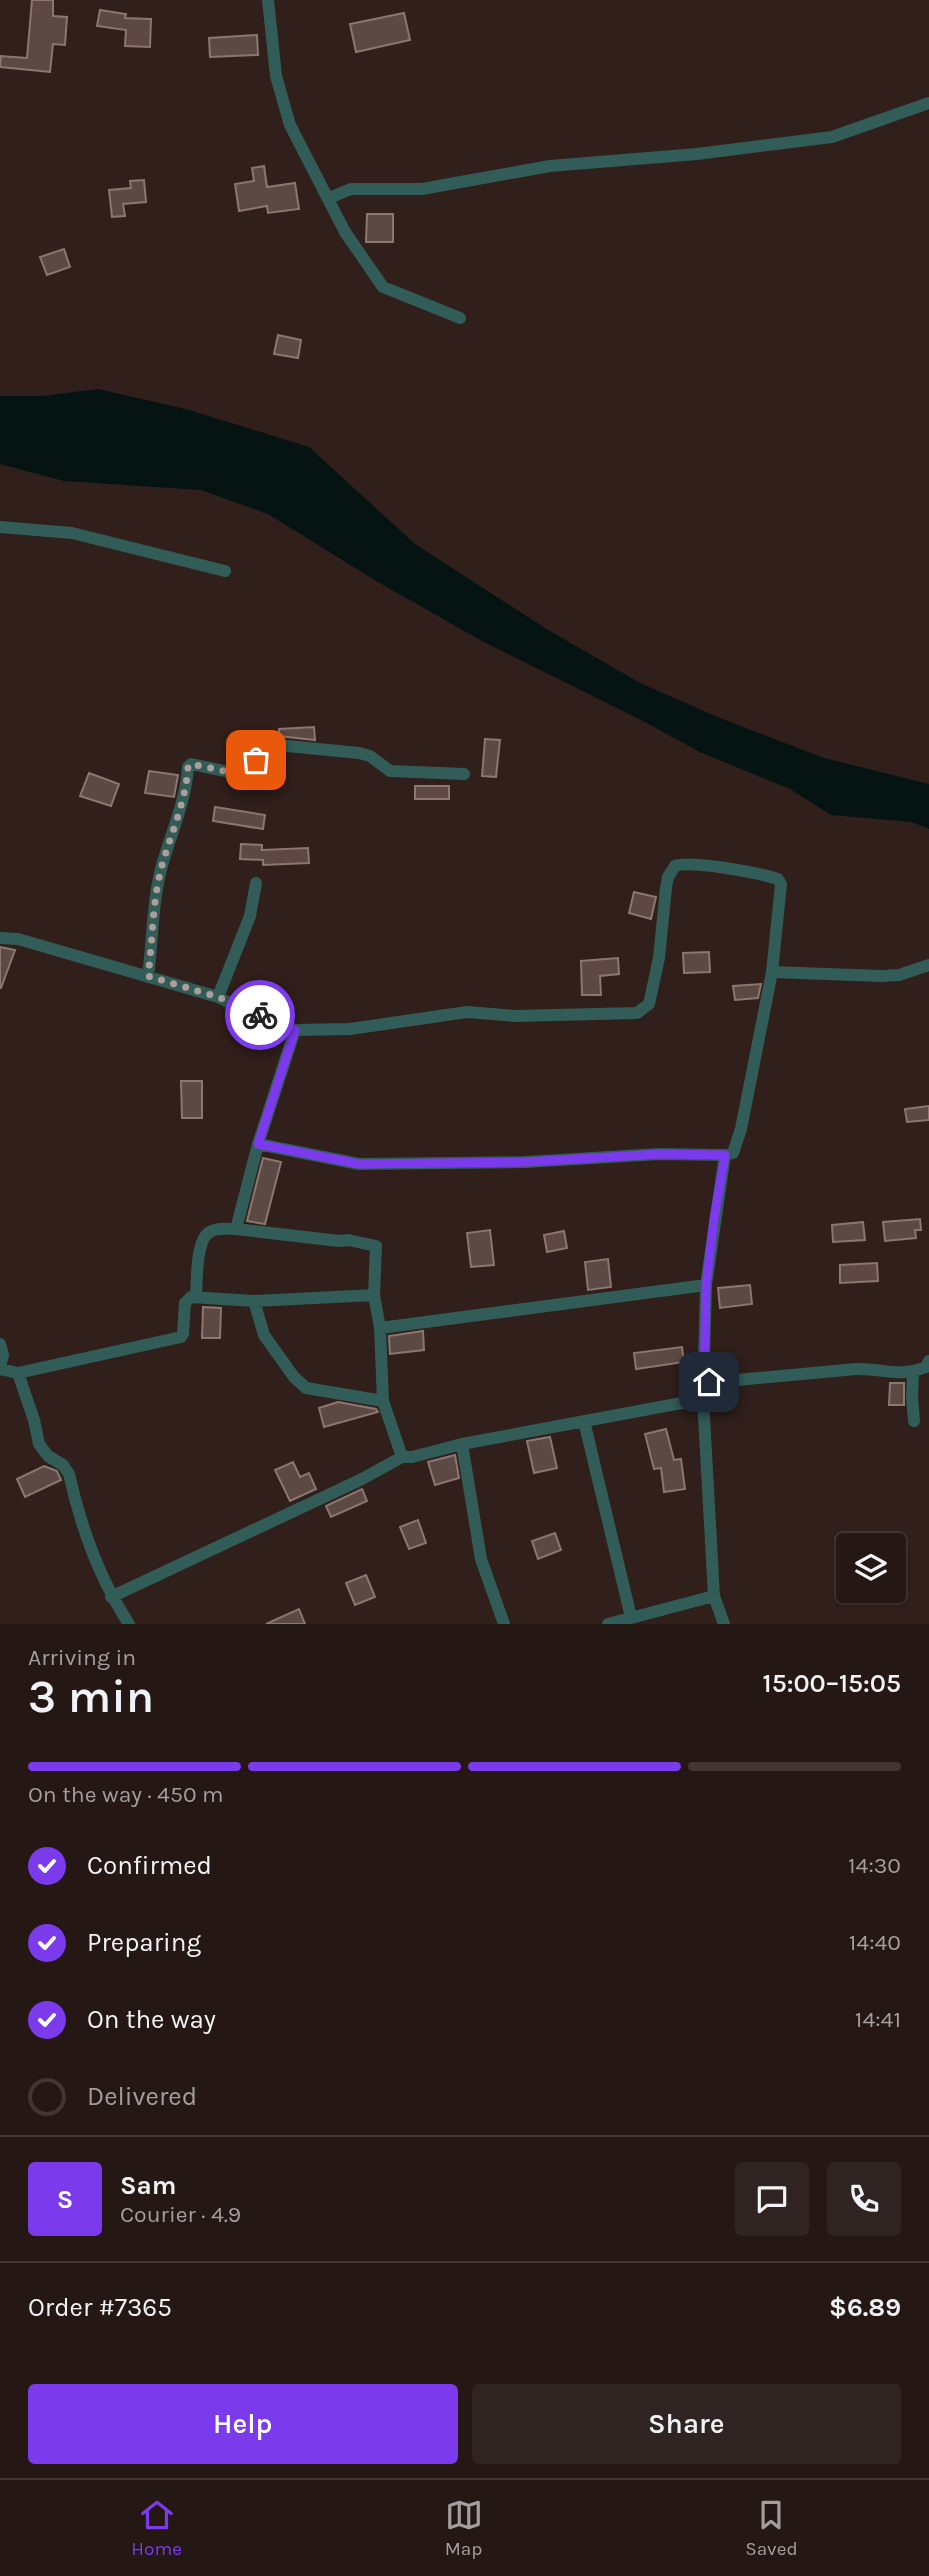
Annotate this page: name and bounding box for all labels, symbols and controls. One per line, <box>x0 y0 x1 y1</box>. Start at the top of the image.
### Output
pin <box>226 730 286 790</box>
icon: bag <box>237 741 275 779</box>
courier <box>225 980 295 1050</box>
icon: bike <box>241 996 279 1034</box>
pin <box>679 1352 739 1412</box>
icon: home <box>690 1363 728 1401</box>
map controls <box>836 1533 906 1603</box>
button: layers <box>836 1533 906 1603</box>
text: Arriving in <box>28 1644 136 1671</box>
text: 15:00–15:05 <box>763 1668 901 1699</box>
text: 3 min <box>28 1670 154 1724</box>
text: On the way · 450 m <box>28 1781 224 1808</box>
icon: check <box>28 1847 66 1885</box>
text: Confirmed <box>87 1850 212 1881</box>
text: 14:30 <box>848 1852 901 1879</box>
icon: check <box>28 1924 66 1962</box>
text: Preparing <box>87 1927 201 1958</box>
text: 14:40 <box>849 1929 901 1956</box>
icon: check <box>28 2001 66 2039</box>
text: On the way <box>87 2004 216 2035</box>
text: 14:41 <box>855 2006 901 2033</box>
text: Delivered <box>87 2081 197 2112</box>
button: chat <box>735 2162 809 2236</box>
button: phone <box>827 2162 901 2236</box>
text: Sam <box>120 2170 176 2201</box>
text: S <box>57 2184 73 2215</box>
text: Courier · 4.9 <box>120 2201 241 2228</box>
text: Order #7365 <box>28 2292 172 2323</box>
text: $6.89 <box>829 2292 901 2323</box>
button: Help <box>28 2384 458 2464</box>
button: Share <box>472 2384 901 2464</box>
tab: Home <box>131 2496 182 2560</box>
tab: Map <box>445 2496 483 2560</box>
tab: Saved <box>745 2496 798 2560</box>

